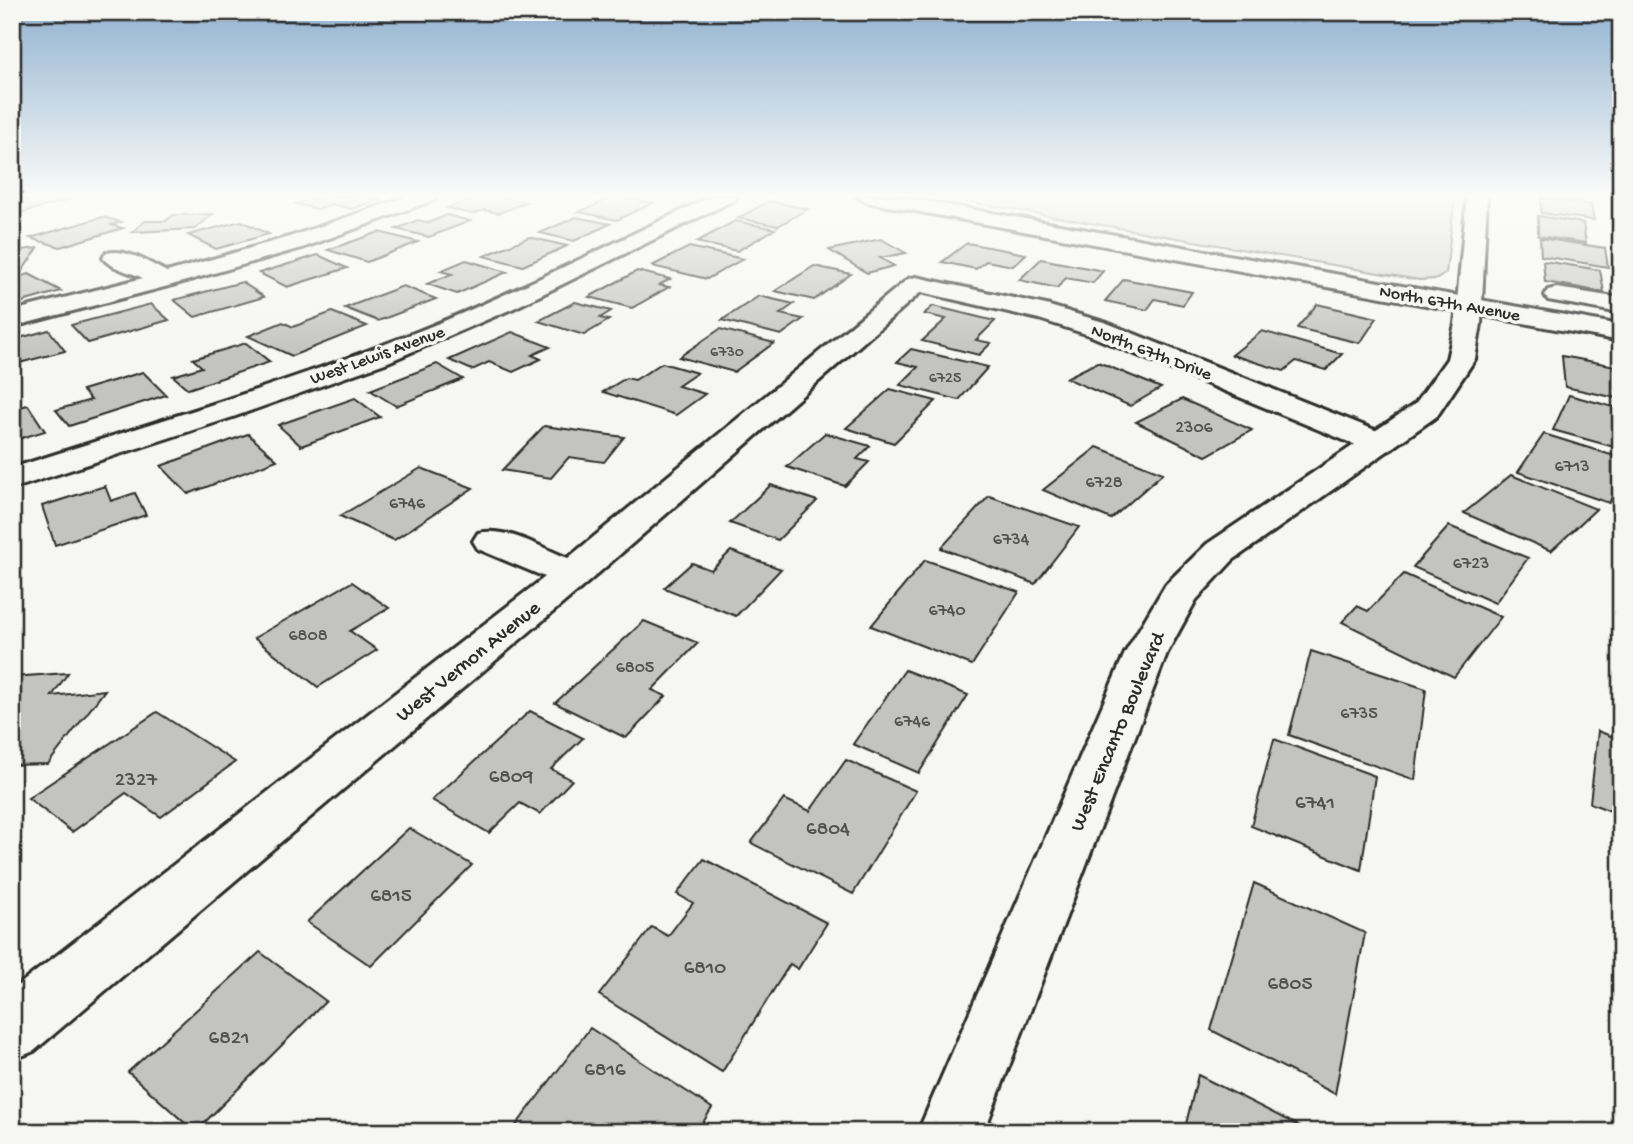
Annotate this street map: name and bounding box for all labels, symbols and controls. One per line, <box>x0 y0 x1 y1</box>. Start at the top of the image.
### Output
street label: North 67th Avenue <box>1378 282 1522 327</box>
street label: North 67th Drive <box>1088 321 1215 386</box>
street label: West Lewis Avenue <box>308 322 449 390</box>
house number: 6730 <box>710 344 744 363</box>
house number: 6725 <box>929 370 961 389</box>
house number: 2306 <box>1175 418 1214 439</box>
house number: 6713 <box>1554 457 1590 478</box>
house number: 6728 <box>1085 473 1123 494</box>
house number: 6746 <box>389 494 426 515</box>
house number: 6734 <box>993 530 1030 551</box>
house number: 6723 <box>1453 554 1489 575</box>
street label: West Vernon Avenue <box>392 596 547 729</box>
house number: 6740 <box>928 601 966 622</box>
house number: 6808 <box>288 626 328 647</box>
street label: West Encanto Boulevard <box>1066 627 1173 836</box>
house number: 6805 <box>616 658 654 679</box>
house number: 6735 <box>1340 704 1378 725</box>
house number: 6746 <box>894 712 931 733</box>
house number: 6809 <box>489 766 534 791</box>
house number: 2327 <box>115 769 158 794</box>
house number: 6741 <box>1295 792 1335 817</box>
house number: 6804 <box>806 818 850 843</box>
house number: 6815 <box>370 885 412 910</box>
house number: 6810 <box>684 957 726 982</box>
house number: 6805 <box>1267 973 1313 998</box>
house number: 6821 <box>209 1027 249 1052</box>
house number: 6816 <box>584 1059 626 1084</box>

